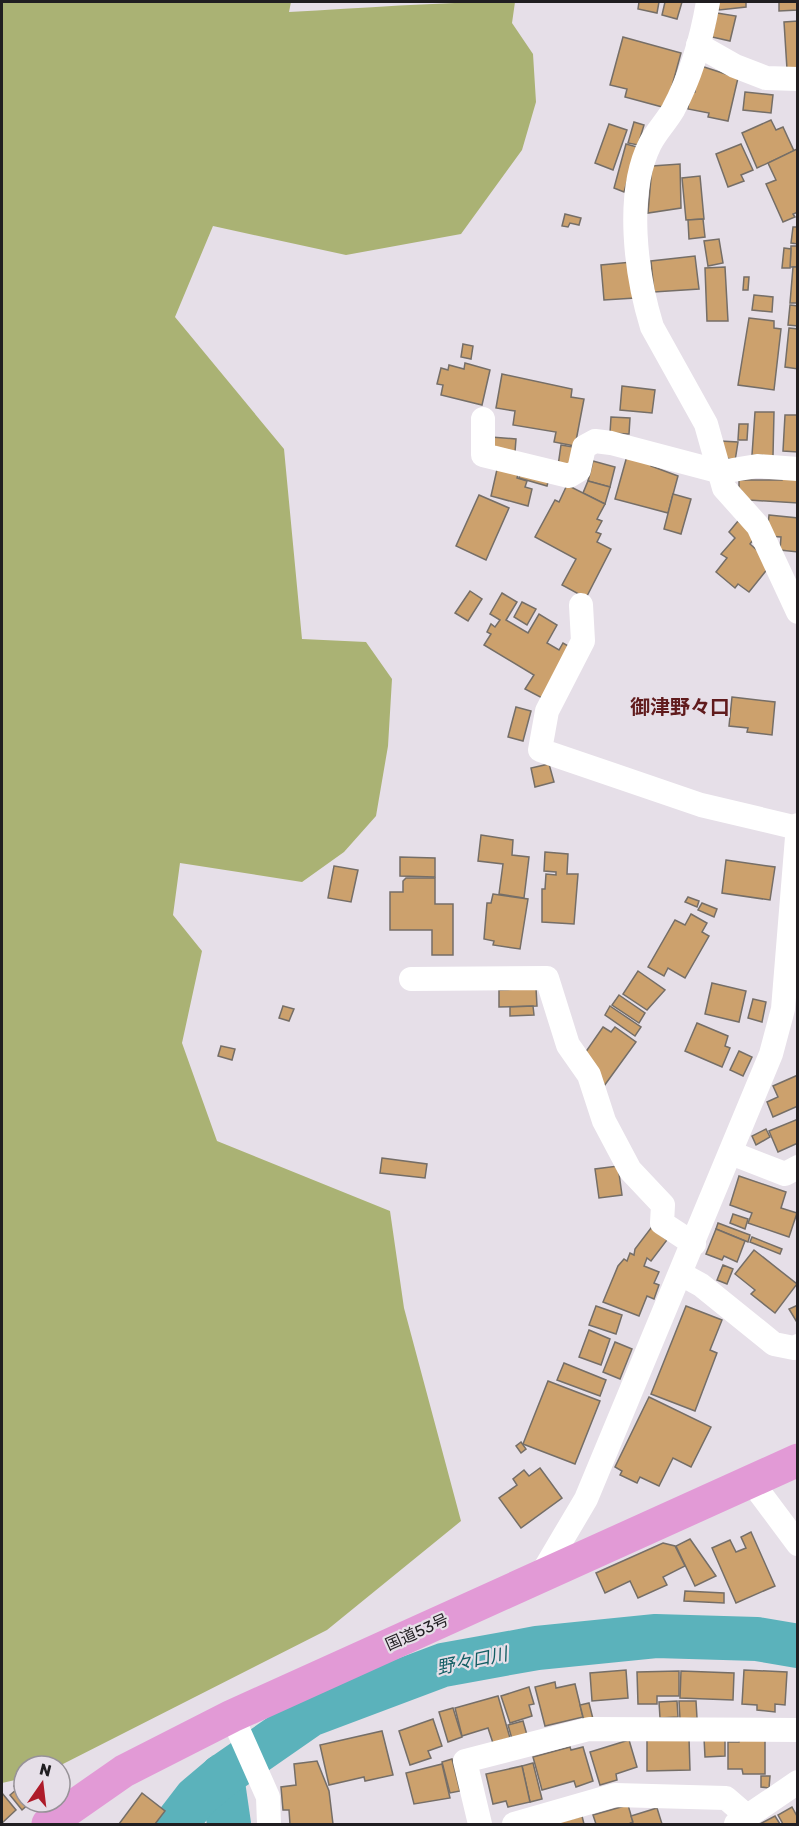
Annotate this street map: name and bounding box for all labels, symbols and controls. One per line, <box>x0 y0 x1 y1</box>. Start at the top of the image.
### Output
district label: 御津野々口 <box>630 695 730 719</box>
street label: 国道53号 <box>382 1610 452 1654</box>
water label: 野々口川 <box>434 1642 511 1679</box>
north arrow <box>12 1754 72 1814</box>
text: N <box>38 1759 53 1781</box>

